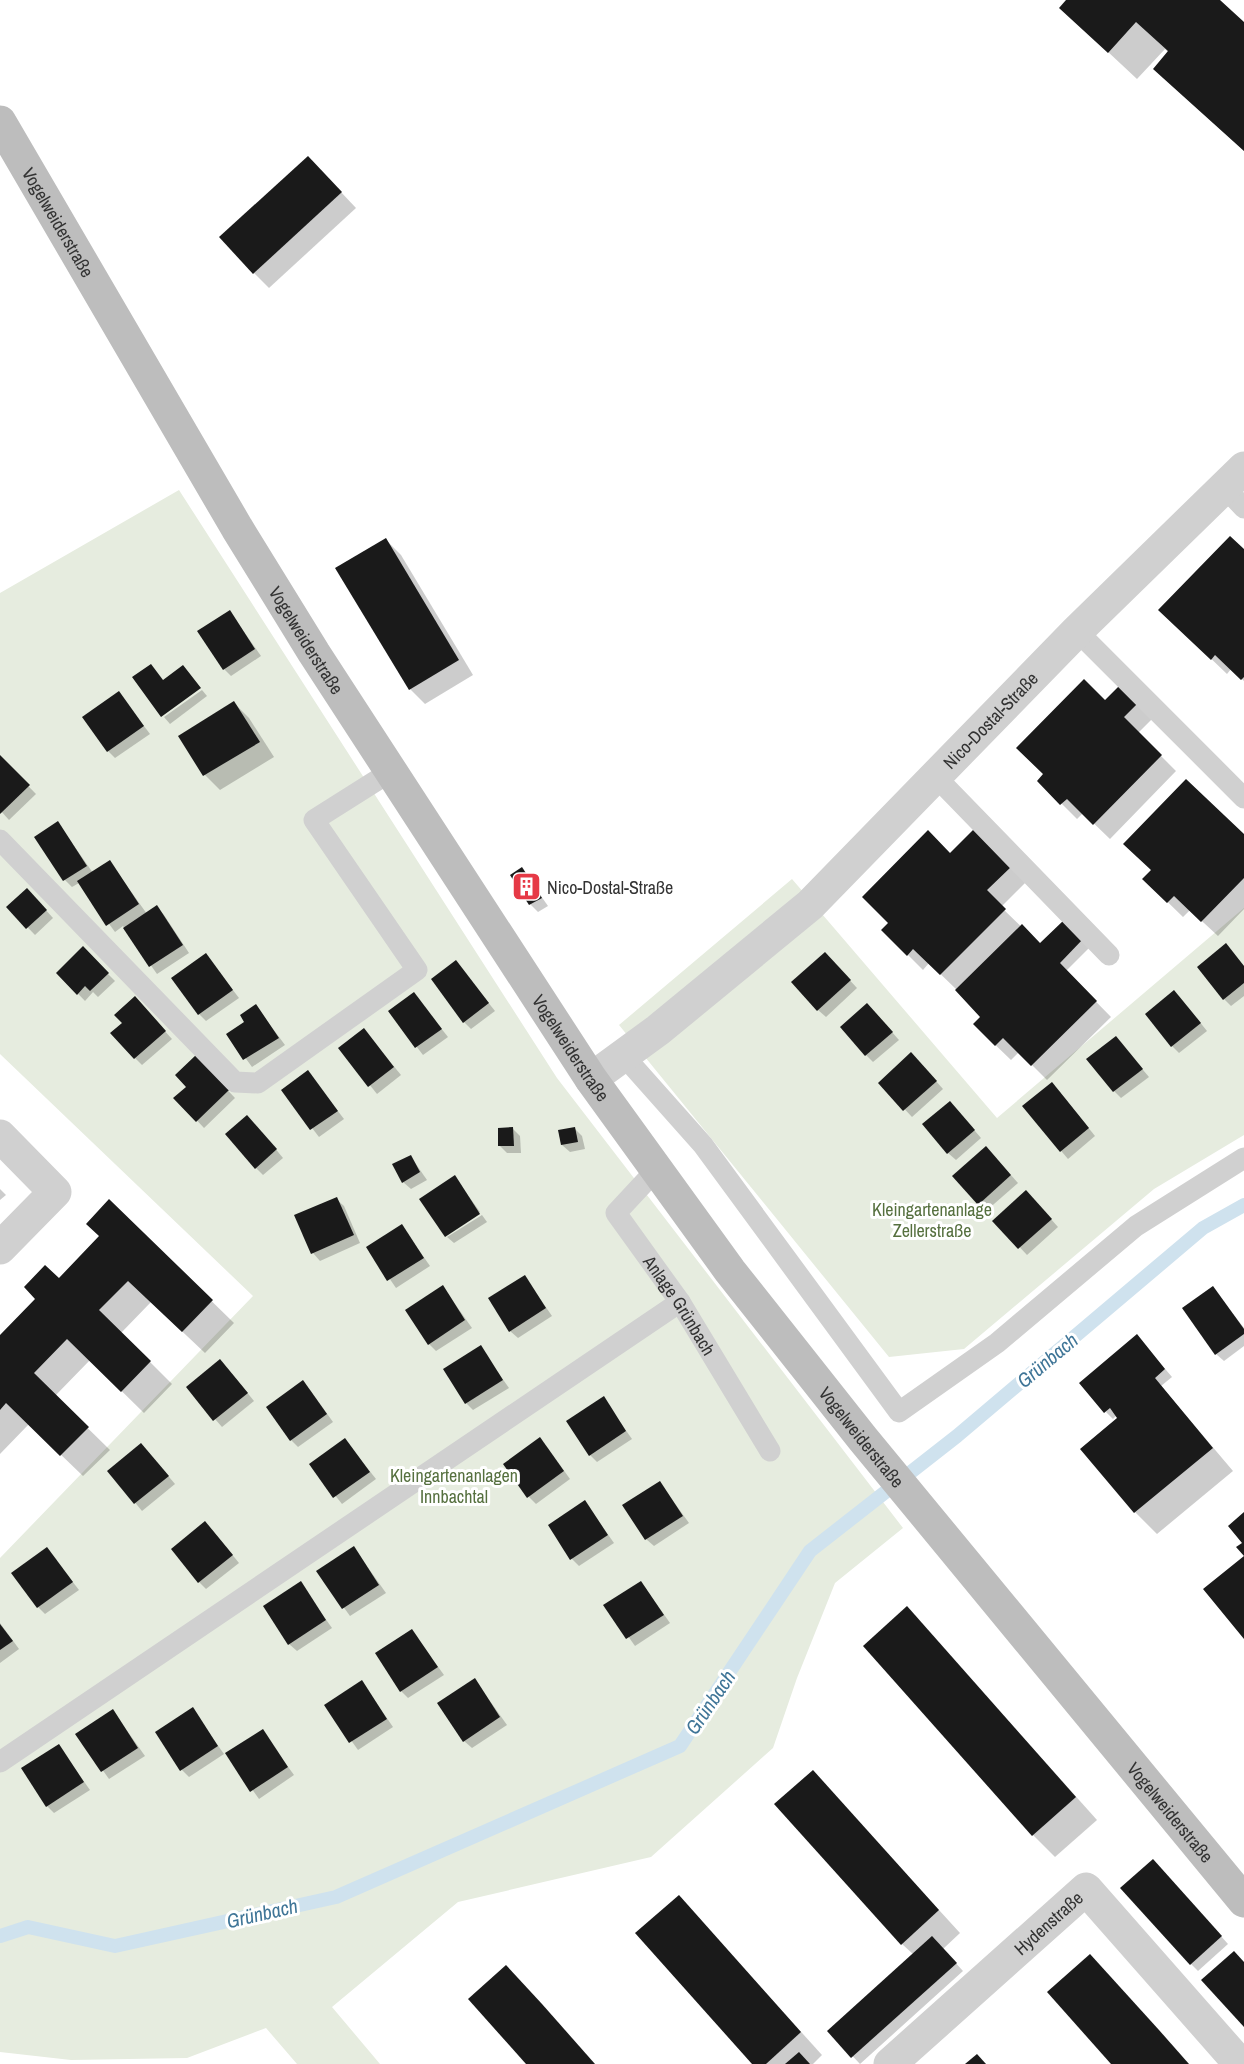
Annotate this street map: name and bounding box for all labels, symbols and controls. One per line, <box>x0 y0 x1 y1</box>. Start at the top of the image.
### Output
street label: Vogelweiderstraße <box>17 163 100 282</box>
street label: Vogelweiderstraße <box>263 581 350 699</box>
street label: Nico-Dostal-Straße <box>937 666 1043 774</box>
building icon: Nico-Dostal-Straße <box>510 871 542 903</box>
place label: Nico-Dostal-Straße <box>547 875 673 900</box>
street label: Vogelweiderstraße <box>527 989 616 1106</box>
park label: Kleingartenanlage Zellerstraße <box>872 1197 992 1243</box>
street label: Anlage Grünbach <box>637 1249 722 1360</box>
water label: Grünbach <box>1011 1327 1083 1393</box>
street label: Vogelweiderstraße <box>813 1381 910 1493</box>
park label: Kleingartenanlagen Innbachtal <box>390 1463 518 1509</box>
water label: Grünbach <box>679 1665 741 1739</box>
street label: Vogelweiderstraße <box>1122 1757 1220 1868</box>
street label: Hydenstraße <box>1008 1885 1088 1960</box>
water label: Grünbach <box>224 1892 300 1934</box>

